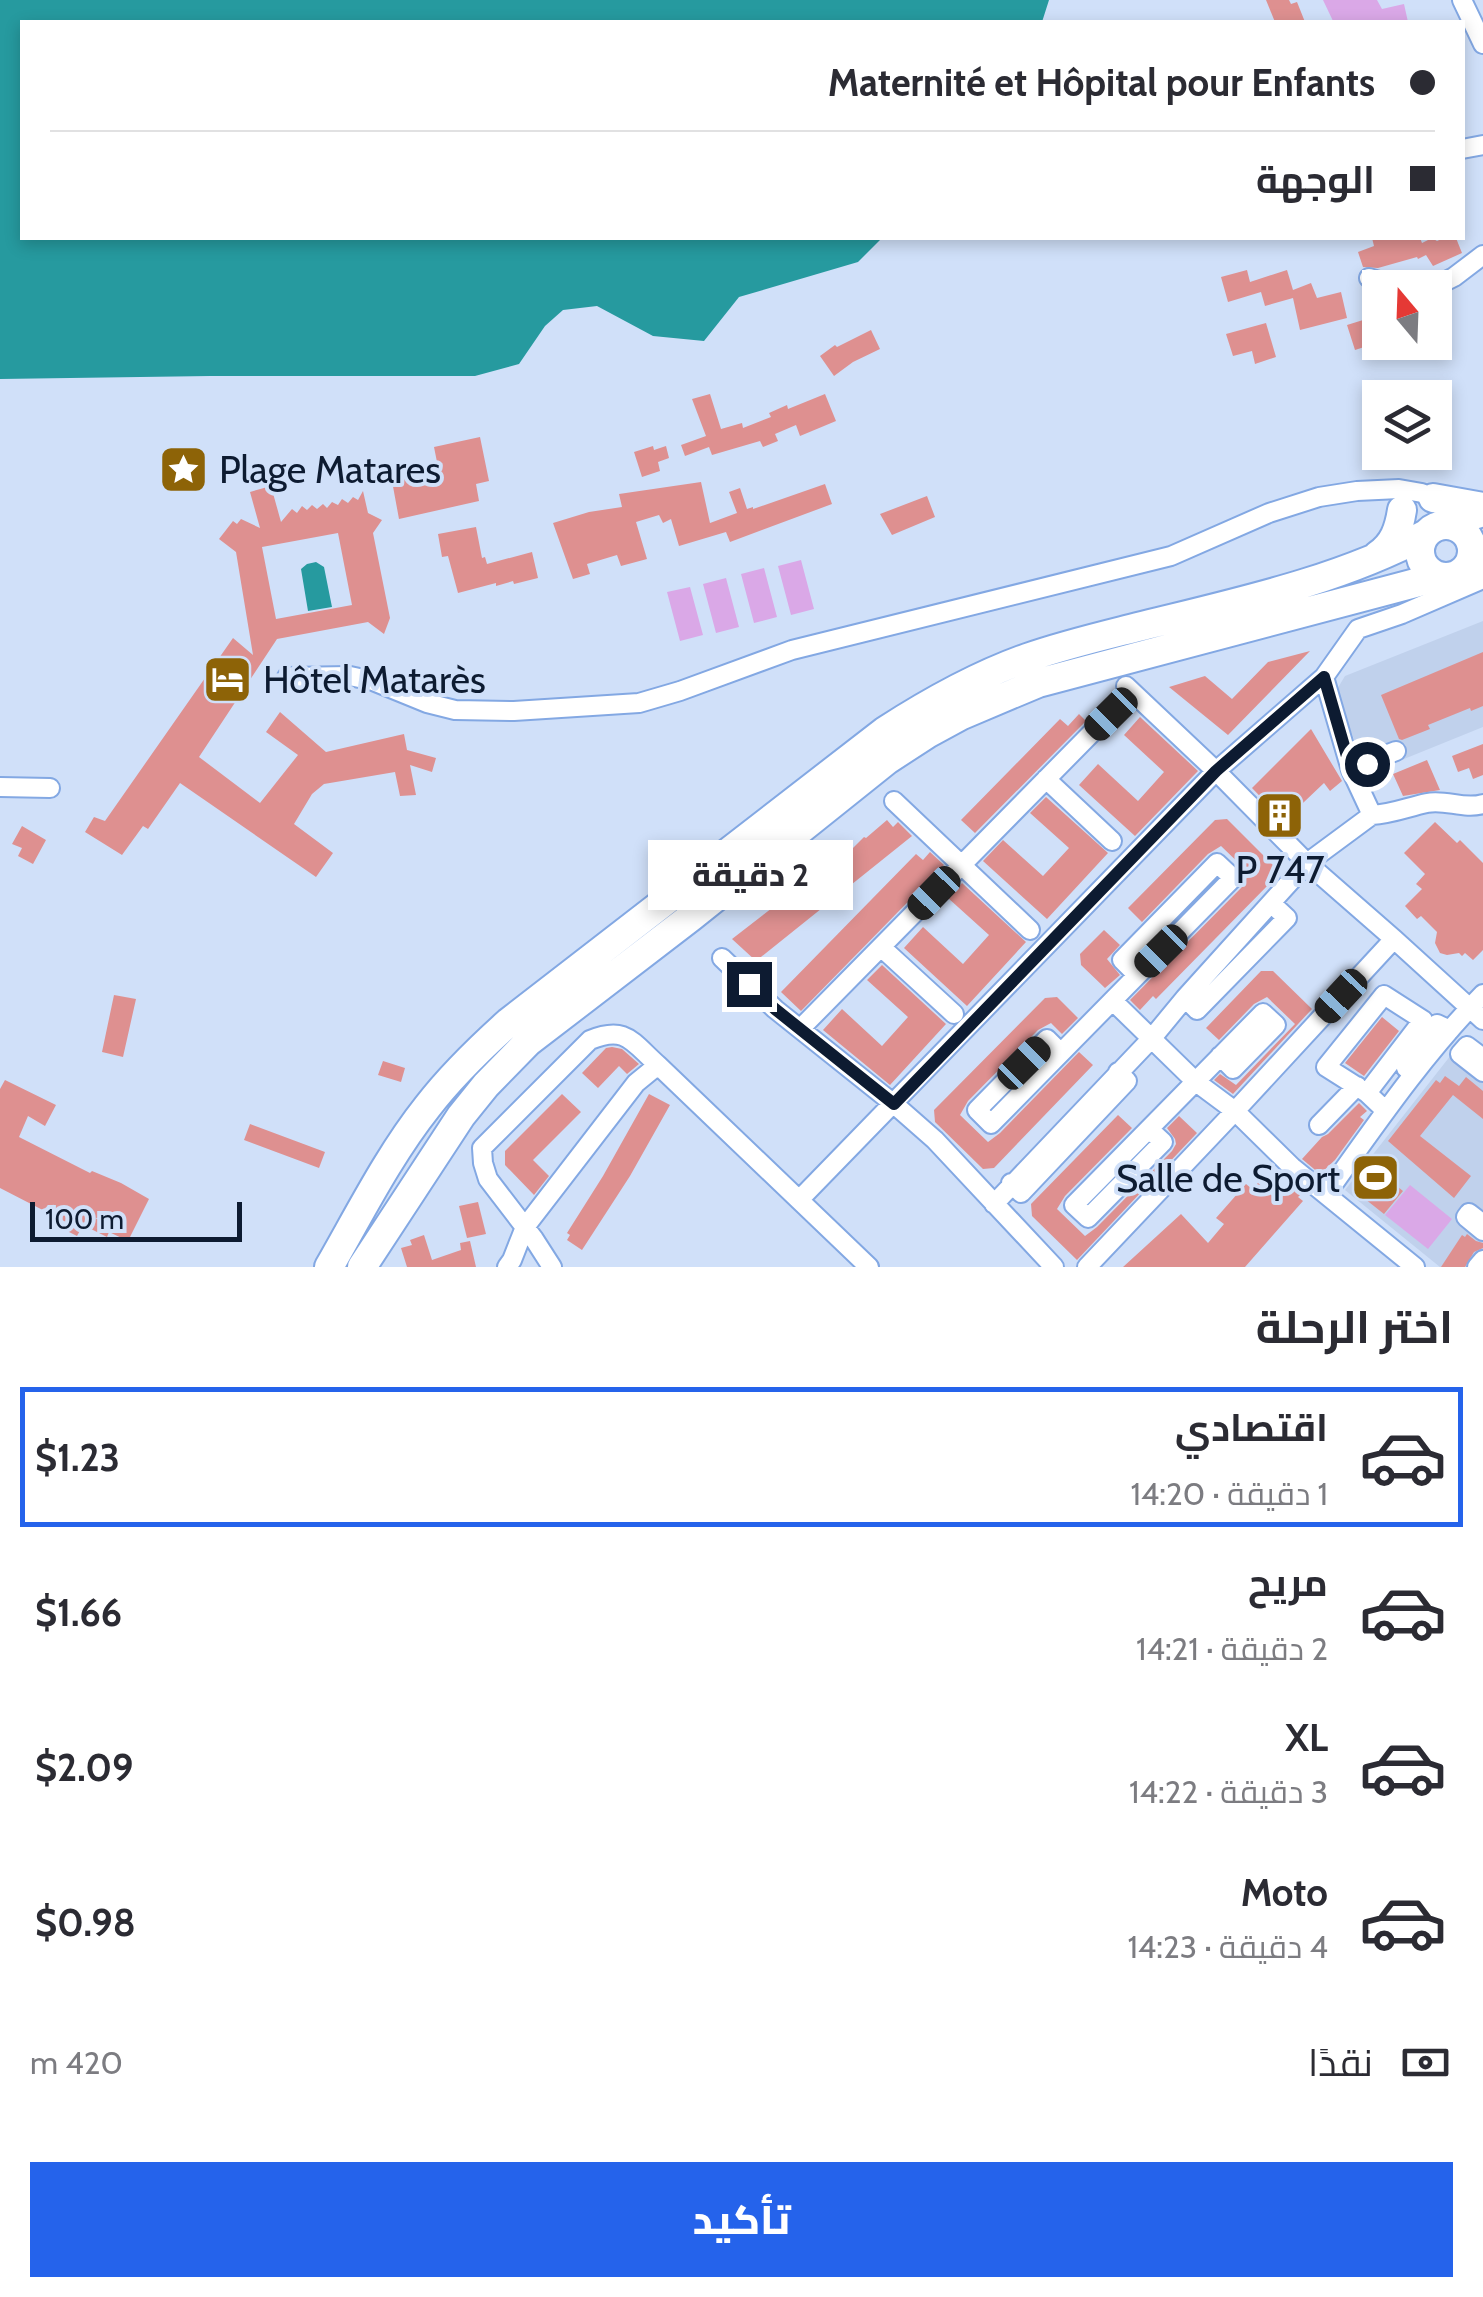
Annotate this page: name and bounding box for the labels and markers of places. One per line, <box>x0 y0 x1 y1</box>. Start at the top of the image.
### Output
place icon: Plage Matares <box>158 443 210 495</box>
place label: Plage Matares <box>219 446 441 493</box>
hotel icon: Hôtel Matarès <box>202 653 254 705</box>
place label: Hôtel Matarès <box>263 656 486 703</box>
building icon: P 747 <box>1254 789 1306 841</box>
place label: P 747 <box>1235 846 1325 893</box>
sports icon: Salle de Sport <box>1349 1152 1401 1204</box>
place label: Salle de Sport <box>1116 1155 1340 1202</box>

